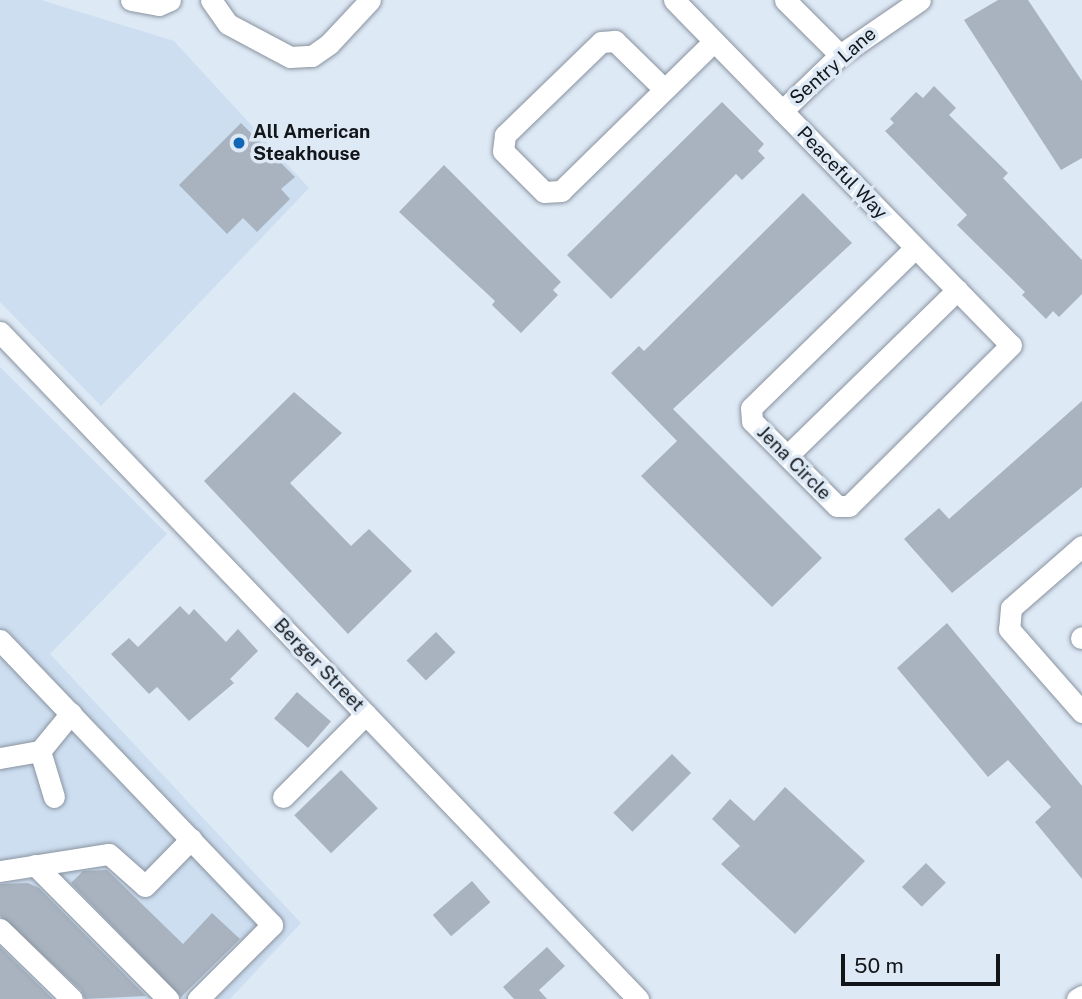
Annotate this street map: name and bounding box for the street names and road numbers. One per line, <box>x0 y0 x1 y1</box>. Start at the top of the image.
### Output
street label: Sentry Lane <box>785 22 881 110</box>
street label: Peaceful Way <box>792 122 892 224</box>
street label: Jena Circle <box>752 421 836 505</box>
street label: Berger Street <box>269 614 369 716</box>

